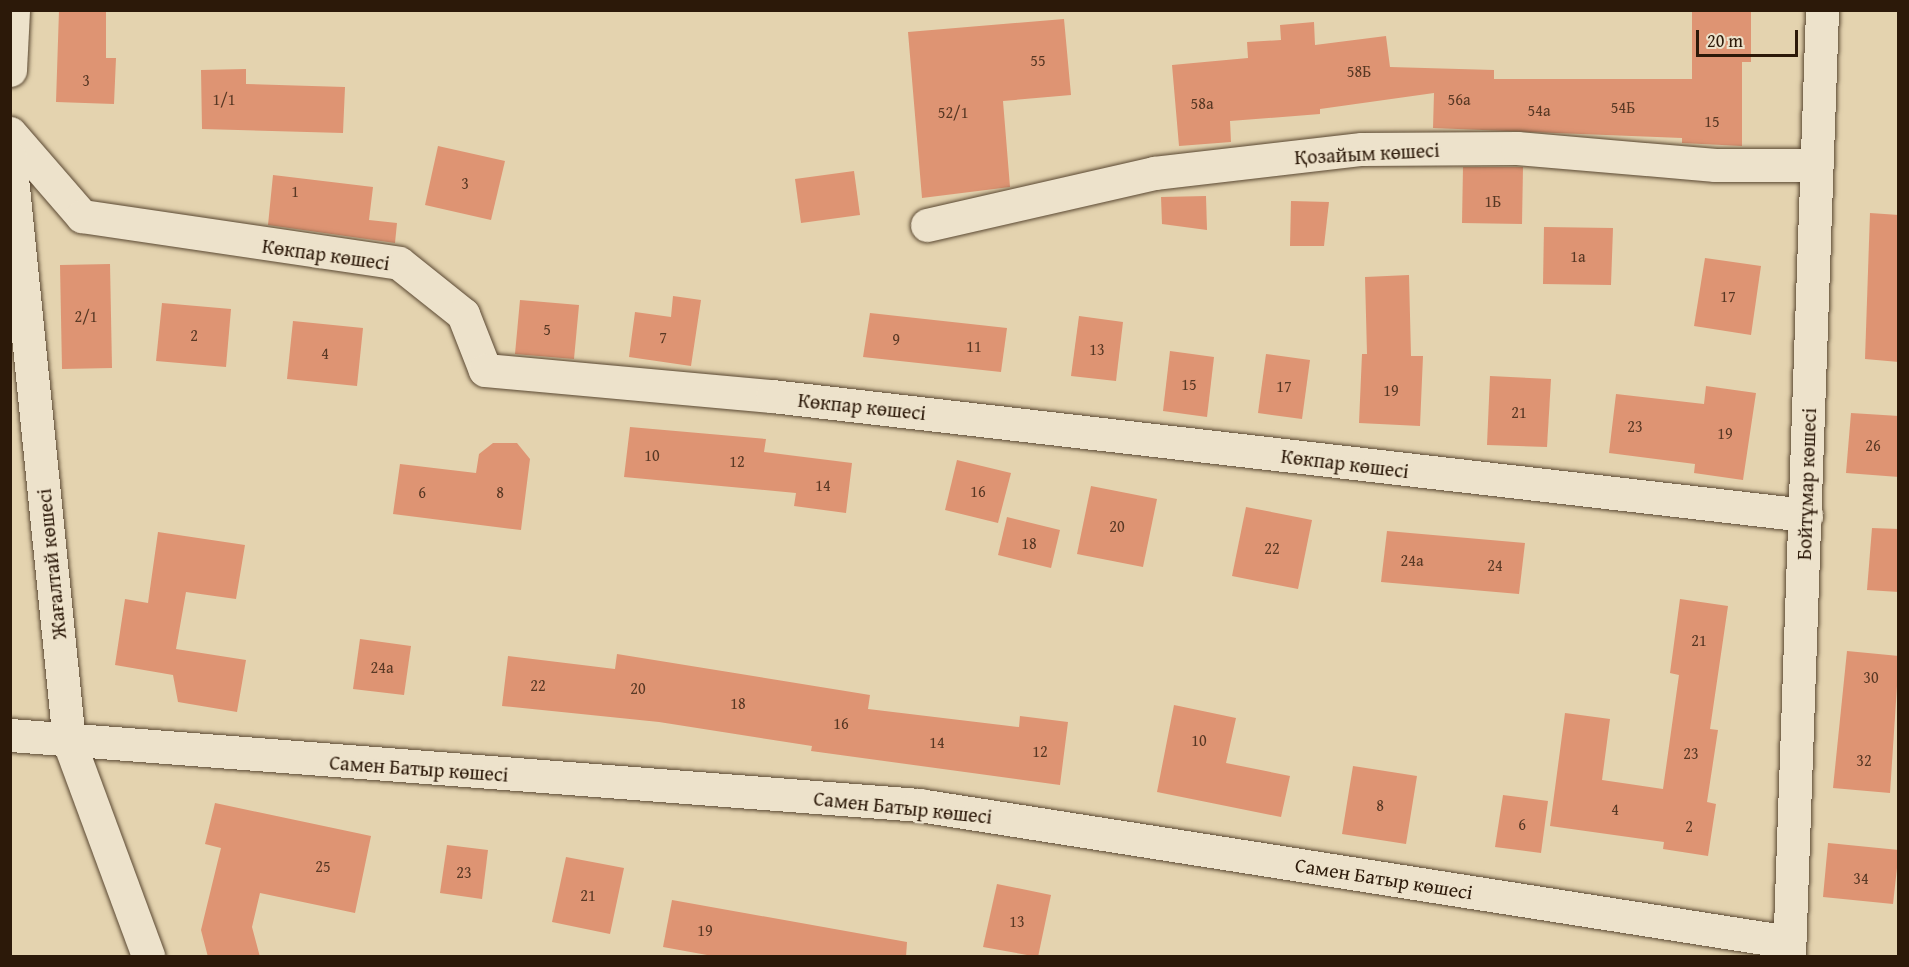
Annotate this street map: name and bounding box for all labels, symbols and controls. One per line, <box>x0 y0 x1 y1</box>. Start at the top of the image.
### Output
scale bar <box>1699 18 1801 56</box>
text: 20 m <box>1707 27 1743 54</box>
house number: 55 <box>1030 50 1046 70</box>
house number: 58Б <box>1347 61 1371 81</box>
house number: 3 <box>82 70 90 90</box>
house number: 1/1 <box>213 89 235 109</box>
house number: 56а <box>1447 89 1471 109</box>
house number: 58а <box>1190 93 1214 113</box>
house number: 54Б <box>1611 97 1635 117</box>
house number: 54а <box>1527 100 1551 120</box>
house number: 52/1 <box>938 102 968 122</box>
house number: 15 <box>1704 111 1720 131</box>
street label: Қозайым көшесі <box>1294 137 1440 169</box>
house number: 3 <box>461 173 469 193</box>
house number: 1 <box>291 181 299 201</box>
house number: 1Б <box>1485 191 1501 211</box>
street label: Көкпар көшесі <box>261 233 391 275</box>
house number: 1а <box>1570 246 1586 266</box>
house number: 17 <box>1720 286 1736 306</box>
house number: 2/1 <box>75 306 97 326</box>
house number: 5 <box>543 319 551 339</box>
house number: 2 <box>190 325 198 345</box>
house number: 7 <box>659 327 667 347</box>
house number: 9 <box>892 329 900 349</box>
house number: 11 <box>966 336 982 356</box>
house number: 13 <box>1089 339 1105 359</box>
house number: 4 <box>321 343 329 363</box>
house number: 15 <box>1181 374 1197 394</box>
house number: 17 <box>1276 376 1292 396</box>
house number: 19 <box>1383 380 1399 400</box>
street label: Көкпар көшесі <box>797 387 927 425</box>
house number: 21 <box>1511 402 1527 422</box>
street label: Бойтұмар көшесі <box>1791 407 1821 561</box>
house number: 23 <box>1627 416 1643 436</box>
house number: 19 <box>1717 423 1733 443</box>
house number: 26 <box>1865 435 1881 455</box>
street label: Көкпар көшесі <box>1280 443 1410 483</box>
house number: 10 <box>644 445 660 465</box>
house number: 12 <box>729 451 745 471</box>
house number: 14 <box>815 475 831 495</box>
house number: 16 <box>970 481 986 501</box>
house number: 6 <box>418 482 426 502</box>
house number: 8 <box>496 482 504 502</box>
street label: Жағалтай көшесі <box>31 487 71 641</box>
house number: 20 <box>1109 516 1125 536</box>
house number: 18 <box>1021 533 1037 553</box>
house number: 22 <box>1264 538 1280 558</box>
house number: 24а <box>1400 550 1424 570</box>
house number: 24 <box>1487 555 1503 575</box>
house number: 21 <box>1691 630 1707 650</box>
house number: 24а <box>370 657 394 677</box>
house number: 30 <box>1863 667 1879 687</box>
house number: 22 <box>530 675 546 695</box>
house number: 20 <box>630 678 646 698</box>
house number: 18 <box>730 693 746 713</box>
house number: 16 <box>833 713 849 733</box>
house number: 10 <box>1191 730 1207 750</box>
house number: 14 <box>929 732 945 752</box>
house number: 12 <box>1032 741 1048 761</box>
house number: 23 <box>1683 743 1699 763</box>
street label: Самен Батыр көшесі <box>329 750 509 786</box>
house number: 32 <box>1856 750 1872 770</box>
street label: Самен Батыр көшесі <box>813 786 993 828</box>
house number: 8 <box>1376 795 1384 815</box>
house number: 4 <box>1611 799 1619 819</box>
house number: 6 <box>1518 814 1526 834</box>
house number: 2 <box>1685 816 1693 836</box>
street label: Самен Батыр көшесі <box>1293 852 1475 904</box>
house number: 25 <box>315 856 331 876</box>
house number: 23 <box>456 862 472 882</box>
house number: 34 <box>1853 868 1869 888</box>
house number: 21 <box>580 885 596 905</box>
house number: 13 <box>1009 911 1025 931</box>
house number: 19 <box>697 920 713 940</box>

